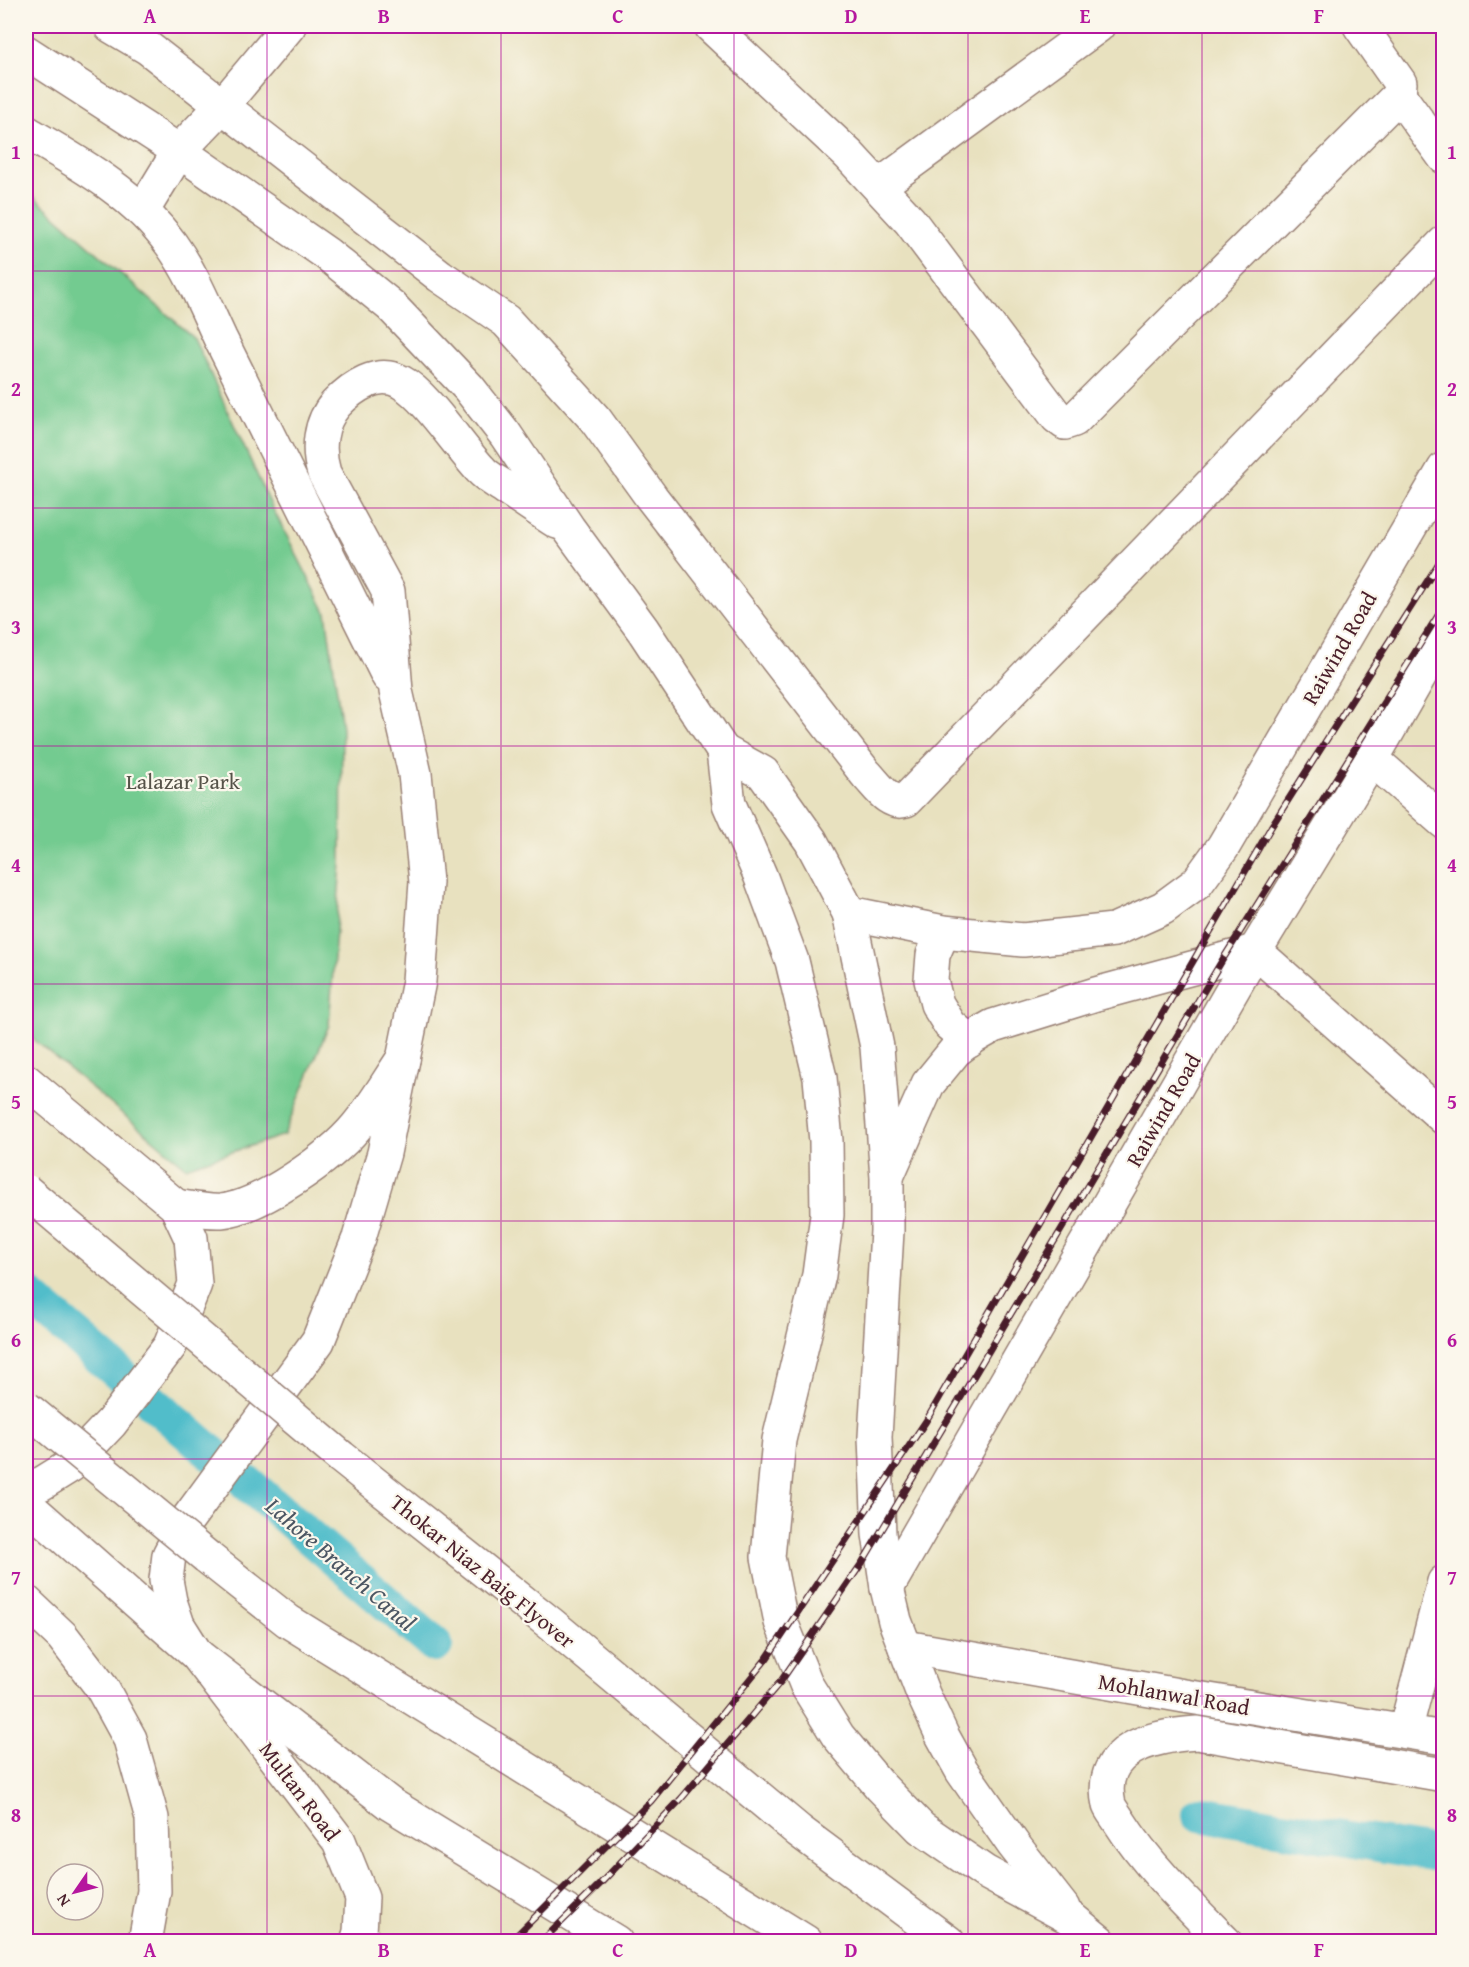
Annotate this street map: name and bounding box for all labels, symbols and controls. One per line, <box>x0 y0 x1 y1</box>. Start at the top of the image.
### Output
text: A <box>144 1 157 30</box>
text: B <box>378 1 390 30</box>
text: C <box>612 1 624 30</box>
text: D <box>844 1 858 30</box>
text: E <box>1080 1 1091 30</box>
text: F <box>1314 1 1324 30</box>
text: 1 <box>11 137 21 166</box>
text: 1 <box>1447 137 1457 166</box>
text: 2 <box>11 374 21 403</box>
text: 2 <box>1447 374 1457 403</box>
street label: Raiwind Road <box>1294 585 1384 711</box>
text: 3 <box>11 612 21 641</box>
text: 3 <box>1447 612 1457 641</box>
park label: Lalazar Park <box>126 765 241 797</box>
text: 4 <box>11 850 21 879</box>
text: 4 <box>1447 850 1457 879</box>
street label: Raiwind Road <box>1118 1047 1208 1173</box>
text: 5 <box>11 1087 21 1116</box>
text: 5 <box>1447 1087 1457 1116</box>
text: 6 <box>11 1325 21 1354</box>
text: 6 <box>1447 1325 1457 1354</box>
street label: Thokar Niaz Baig Flyover <box>384 1486 582 1656</box>
water label: Lahore Branch Canal <box>257 1488 424 1639</box>
text: 7 <box>11 1562 21 1591</box>
text: 7 <box>1447 1562 1457 1591</box>
street label: Mohlanwal Road <box>1096 1665 1253 1723</box>
street label: Multan Road <box>252 1734 348 1848</box>
text: 8 <box>11 1800 21 1829</box>
text: 8 <box>1447 1800 1457 1829</box>
north arrow <box>45 1862 105 1922</box>
text: N <box>50 1889 76 1912</box>
text: A <box>144 1935 157 1964</box>
text: B <box>378 1935 390 1964</box>
text: C <box>612 1935 624 1964</box>
text: D <box>844 1935 858 1964</box>
text: E <box>1080 1935 1091 1964</box>
text: F <box>1314 1935 1324 1964</box>

